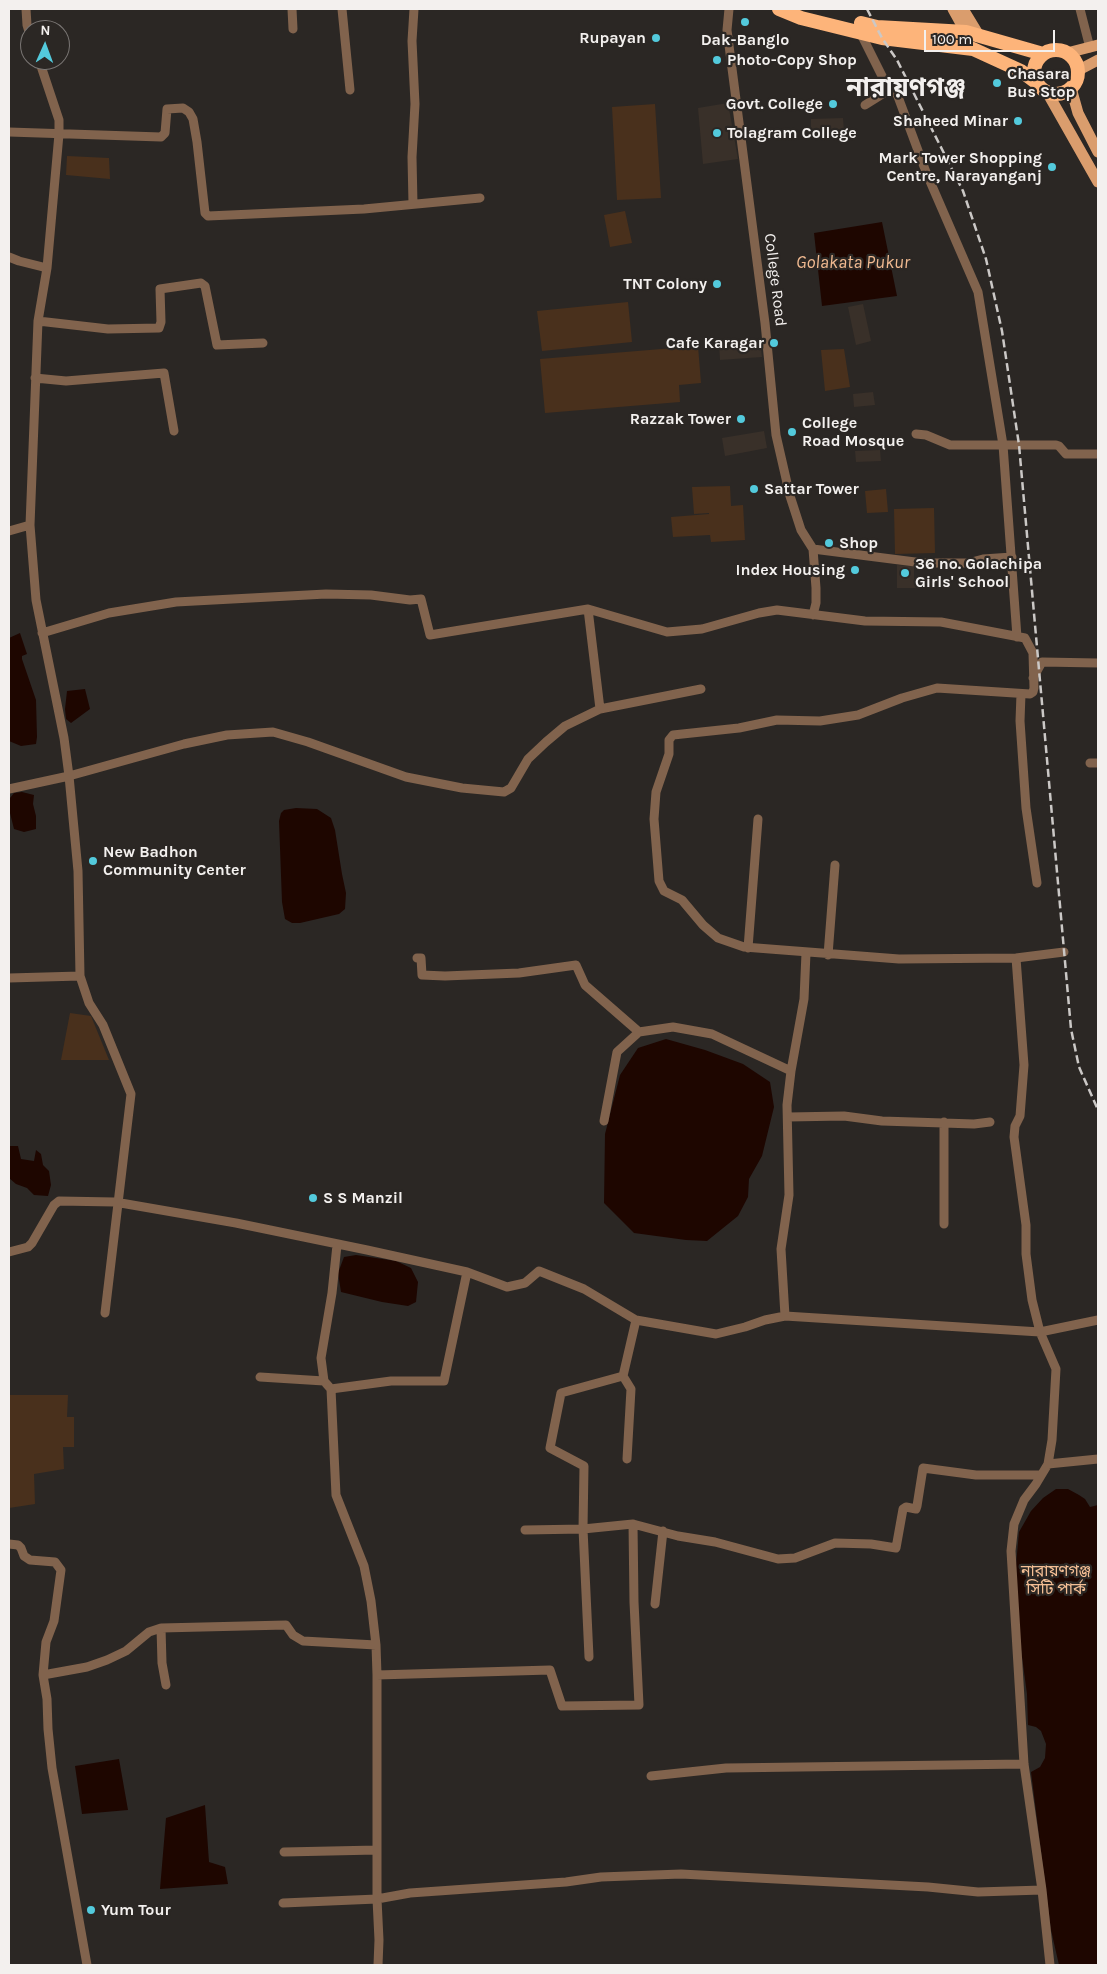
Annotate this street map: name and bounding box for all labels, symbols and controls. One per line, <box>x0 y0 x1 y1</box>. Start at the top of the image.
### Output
marker: Dak-Banglo <box>739 16 751 28</box>
north arrow <box>20 20 70 70</box>
scale bar <box>927 20 1058 52</box>
text: N <box>40 22 51 39</box>
place label: Rupayan <box>579 28 646 48</box>
place label: Dak-Banglo <box>701 30 789 50</box>
text: 100 m <box>932 30 972 48</box>
marker: Rupayan <box>650 32 662 44</box>
place label: Photo-Copy Shop <box>727 50 857 70</box>
marker: Photo-Copy Shop <box>711 54 723 66</box>
place label: Chasara Bus Stop <box>1007 64 1075 102</box>
district label: নারায়ণগঞ্জ <box>846 73 966 105</box>
marker: Chasara Bus Stop <box>991 77 1003 89</box>
place label: Govt. College <box>726 94 823 114</box>
marker: Govt. College <box>827 98 839 110</box>
place label: Shaheed Minar <box>893 111 1008 131</box>
marker: Shaheed Minar <box>1012 115 1024 127</box>
place label: Tolagram College <box>727 123 857 143</box>
marker: Tolagram College <box>711 127 723 139</box>
place label: Mark Tower Shopping Centre, Narayanganj <box>879 148 1042 186</box>
marker: Mark Tower Shopping Centre, Narayanganj <box>1046 161 1058 173</box>
street label: College Road <box>760 232 790 328</box>
water label: Golakata Pukur <box>796 252 910 274</box>
place label: TNT Colony <box>623 274 707 294</box>
marker: TNT Colony <box>711 278 723 290</box>
place label: Cafe Karagar <box>666 333 764 353</box>
marker: Cafe Karagar <box>768 337 780 349</box>
place label: Razzak Tower <box>630 409 731 429</box>
marker: Razzak Tower <box>735 413 747 425</box>
place label: College Road Mosque <box>802 413 904 451</box>
marker: College Road Mosque <box>786 426 798 438</box>
place label: Sattar Tower <box>764 479 859 499</box>
marker: Sattar Tower <box>748 483 760 495</box>
place label: Shop <box>839 533 878 553</box>
marker: Shop <box>823 537 835 549</box>
place label: 36 no. Golachipa Girls' School <box>915 554 1042 592</box>
place label: Index Housing <box>736 560 845 580</box>
marker: Index Housing <box>849 564 861 576</box>
marker: 36 no. Golachipa Girls' School <box>899 567 911 579</box>
place label: New Badhon Community Center <box>103 842 246 880</box>
marker: New Badhon Community Center <box>87 855 99 867</box>
place label: S S Manzil <box>323 1188 403 1208</box>
marker: S S Manzil <box>307 1192 319 1204</box>
park label: নারায়ণগঞ্জ সিটি পার্ক <box>1021 1561 1091 1599</box>
place label: Yum Tour <box>101 1900 171 1920</box>
marker: Yum Tour <box>85 1904 97 1916</box>

